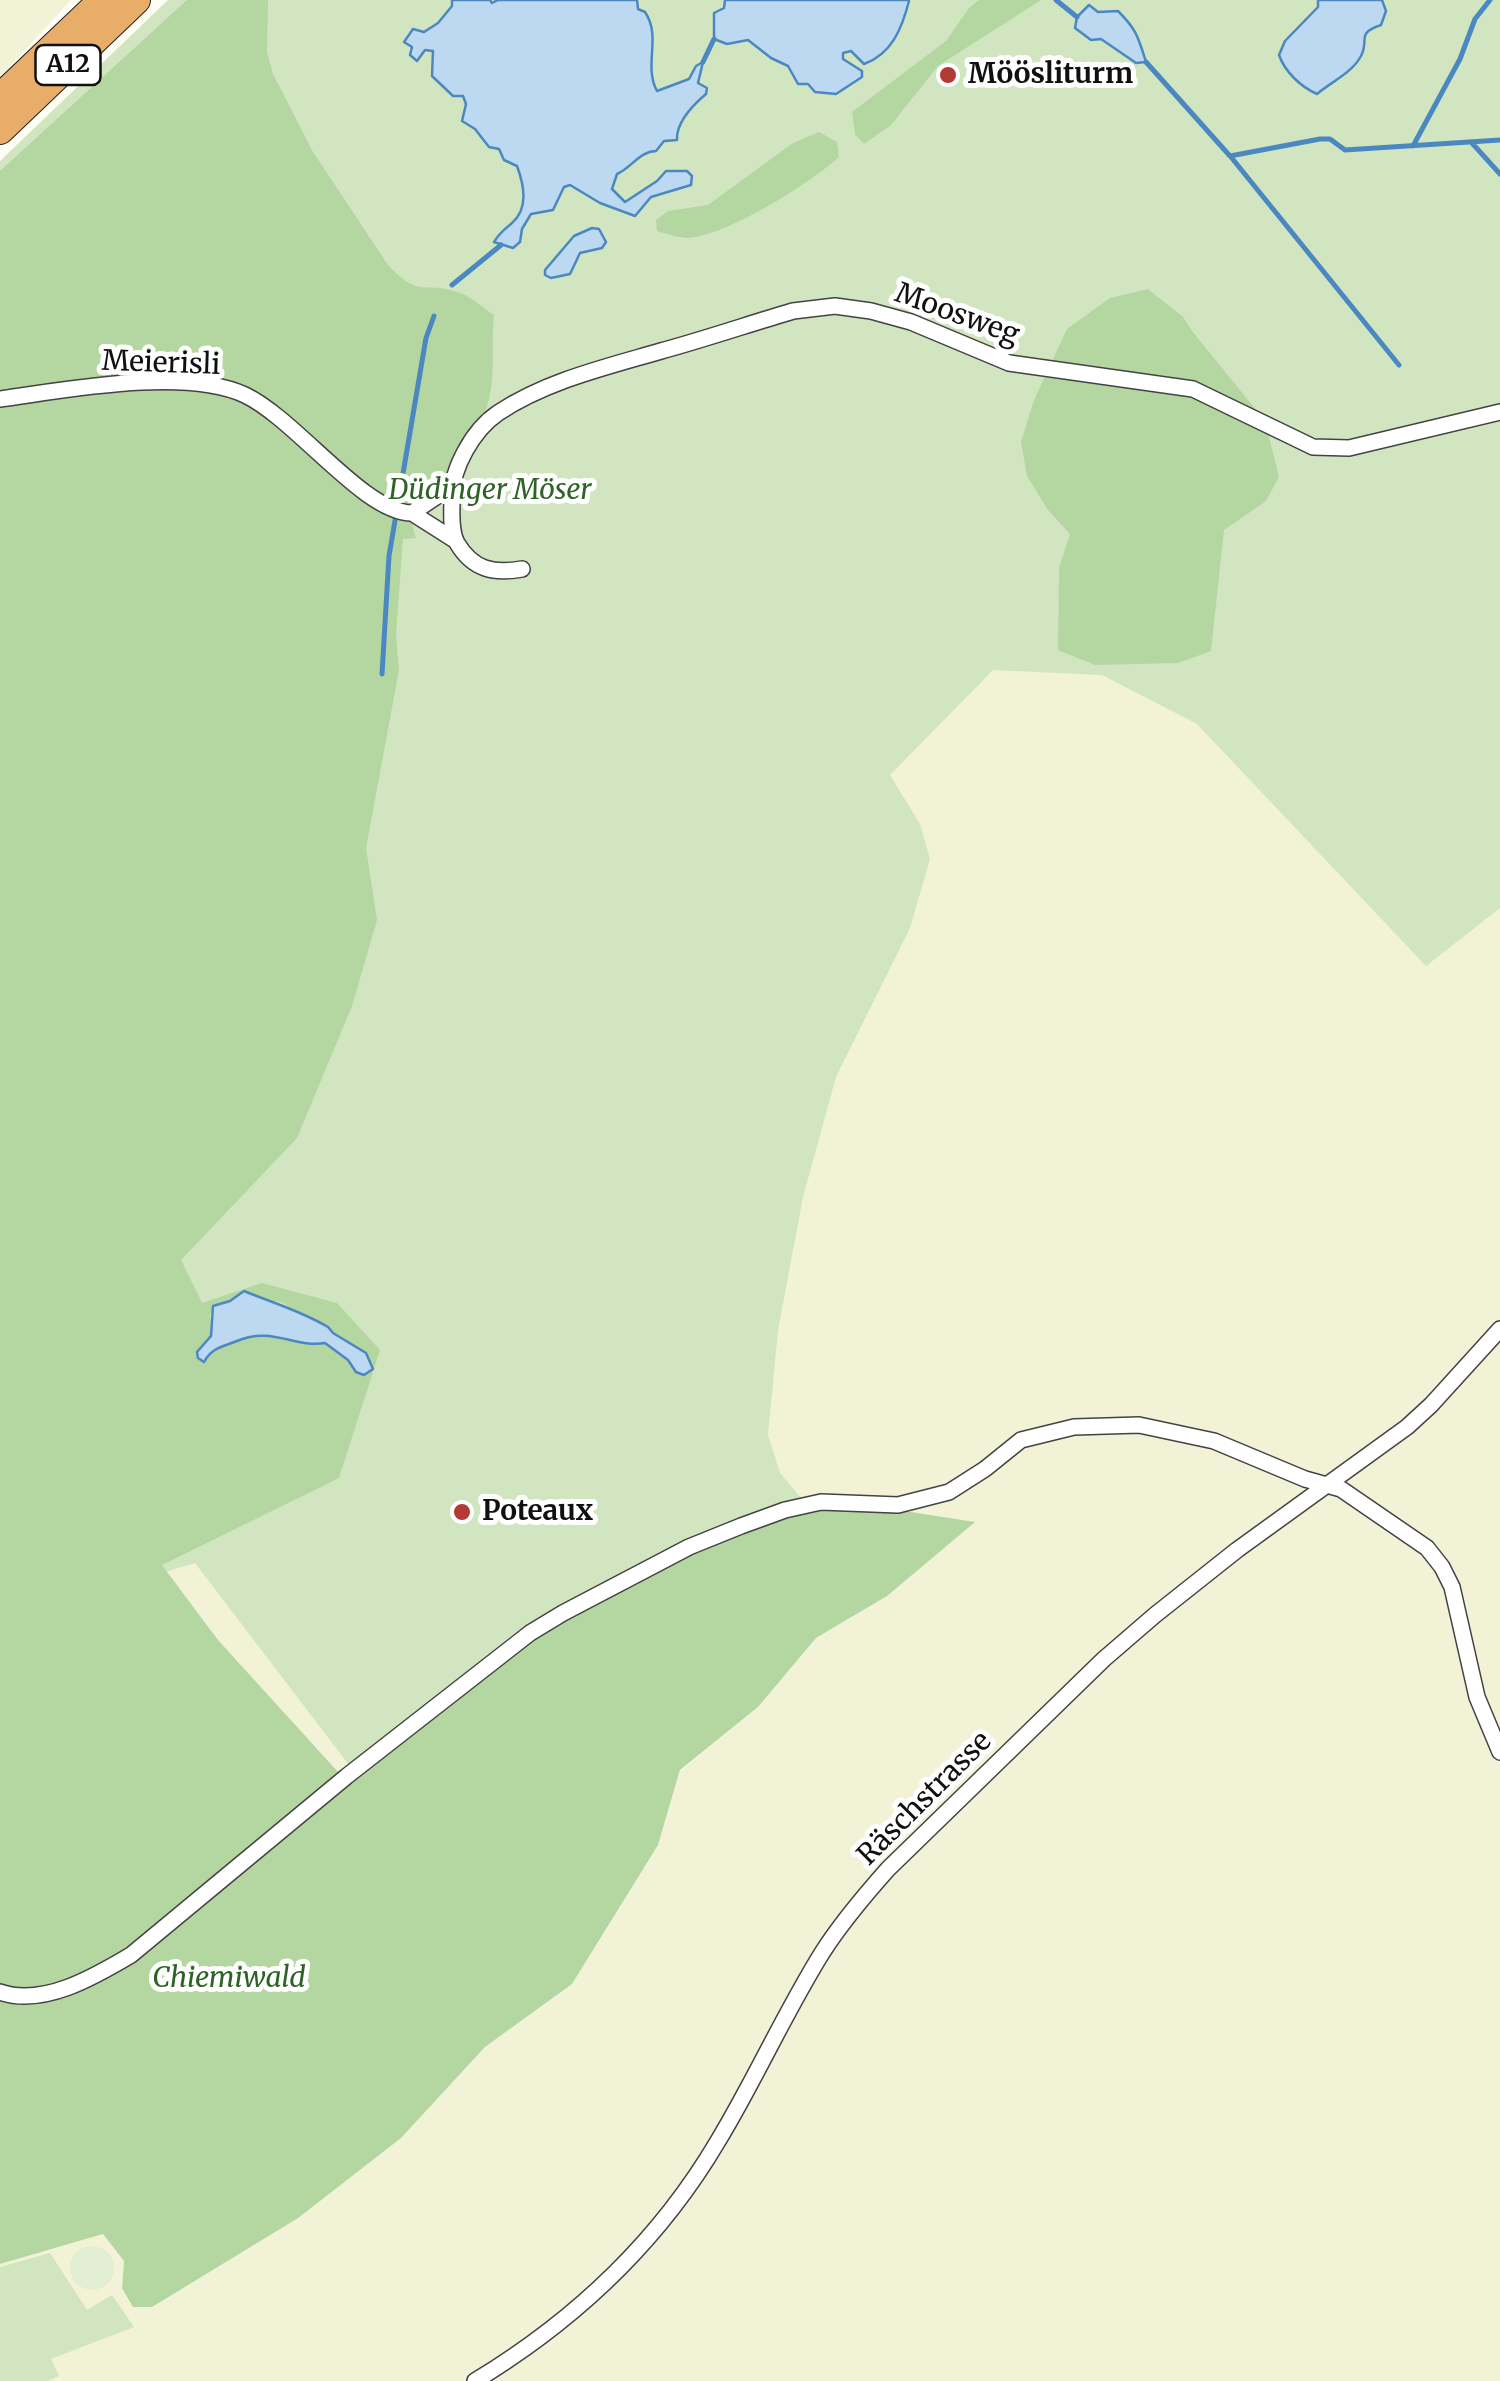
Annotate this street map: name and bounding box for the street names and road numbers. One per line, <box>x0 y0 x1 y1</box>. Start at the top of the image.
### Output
road number: A12 <box>36 45 100 85</box>
street label: Moosweg <box>890 277 1024 353</box>
street label: Meierisli <box>101 345 221 383</box>
street label: Räschstrasse <box>851 1725 999 1873</box>

